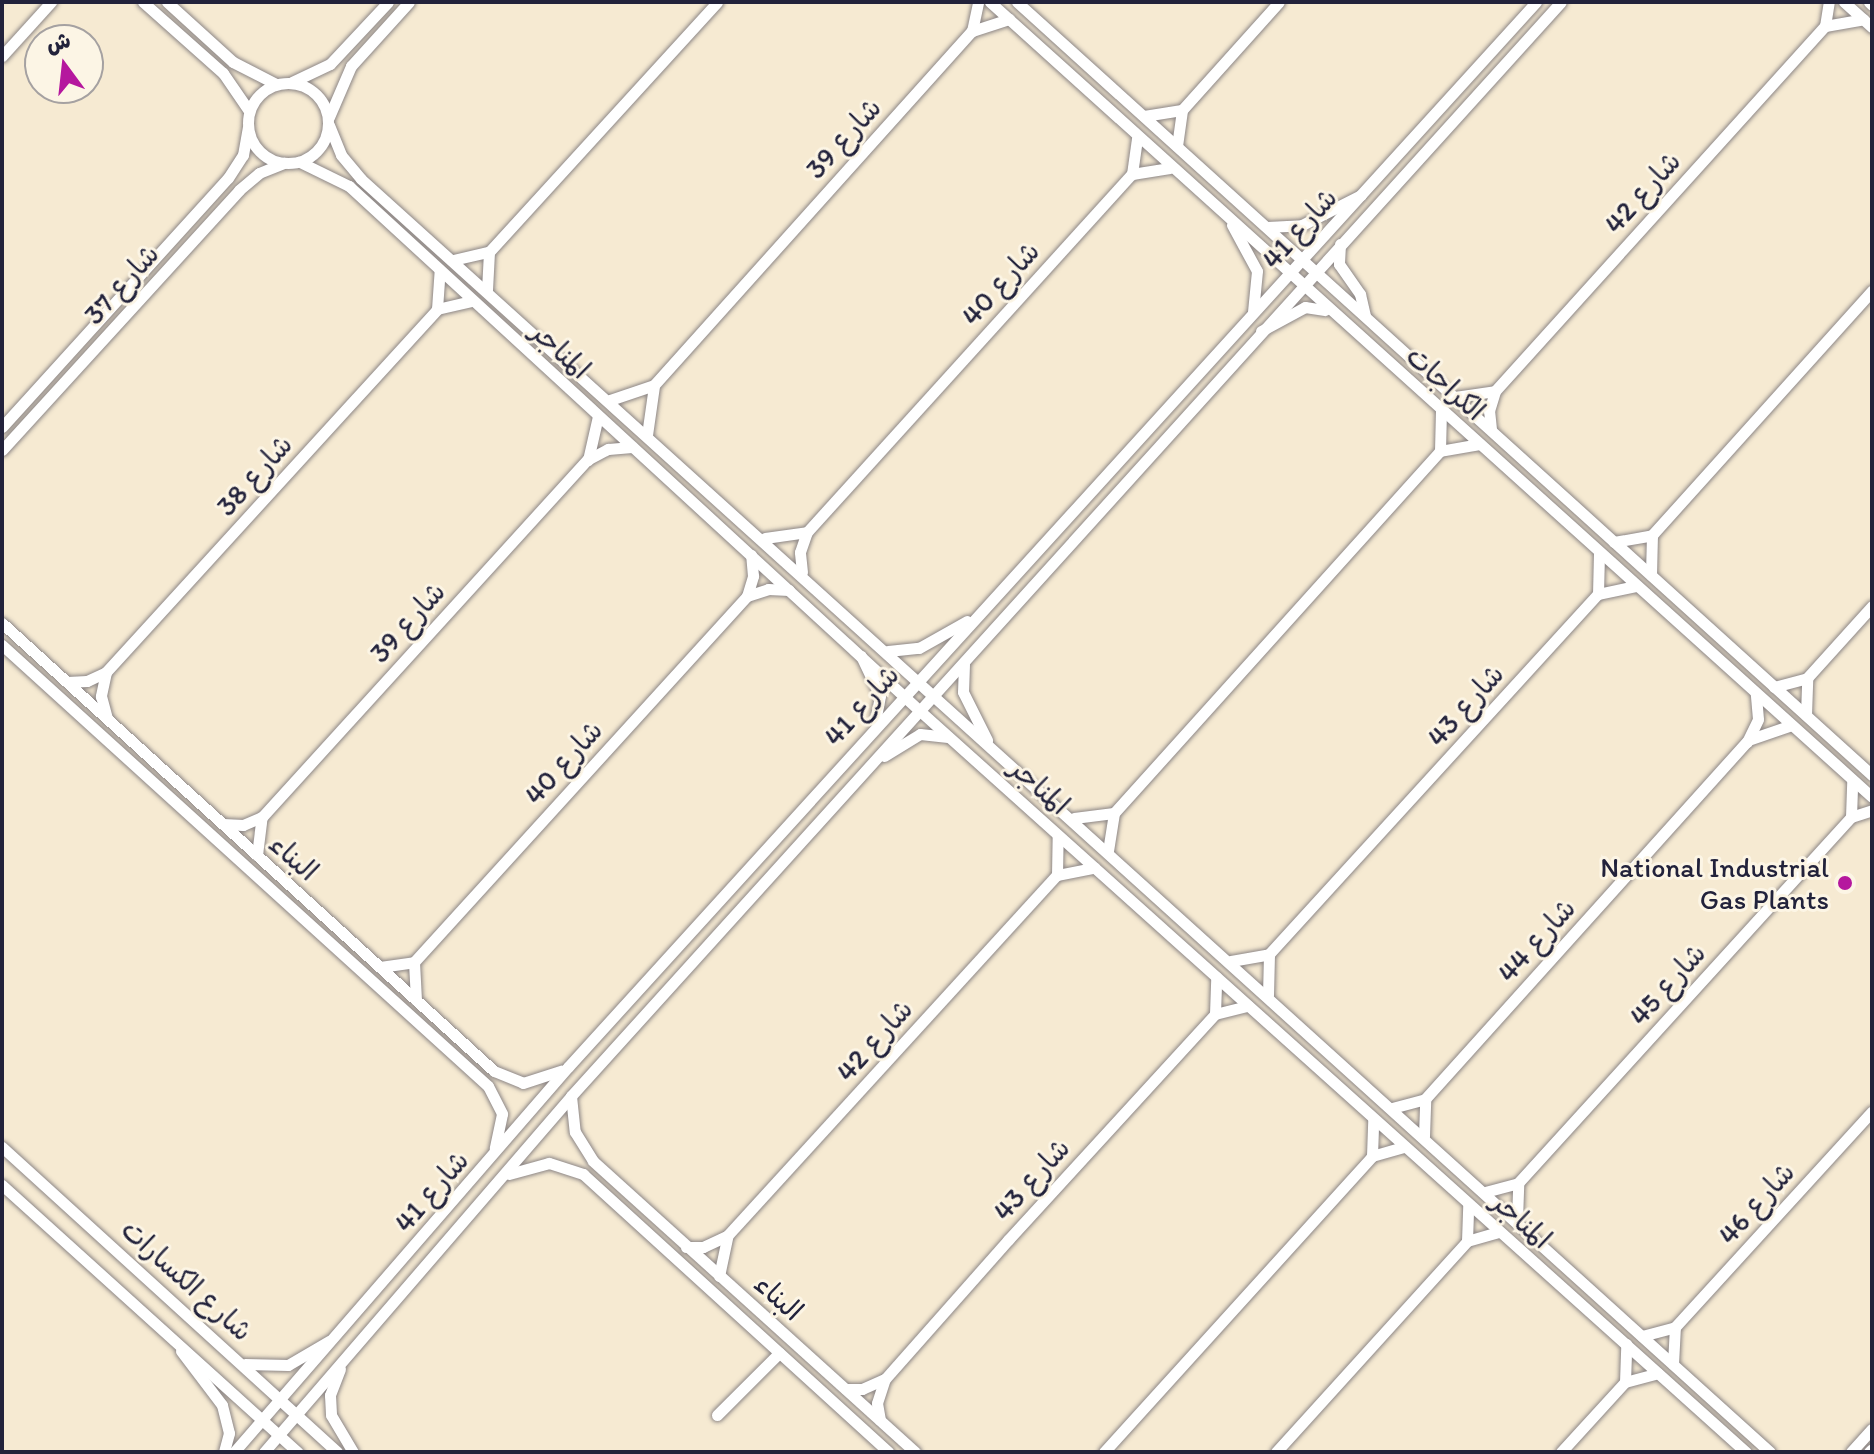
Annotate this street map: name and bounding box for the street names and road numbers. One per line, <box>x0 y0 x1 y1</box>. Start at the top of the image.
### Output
street label: شارع 39 <box>798 91 888 185</box>
street label: شارع 42 <box>1597 144 1687 240</box>
street label: شارع 41 <box>1254 181 1344 275</box>
street label: شارع 40 <box>954 234 1046 332</box>
street label: شارع 37 <box>76 237 166 331</box>
street label: المناجر <box>524 314 598 386</box>
street label: الكراجات <box>1400 339 1492 427</box>
street label: شارع 38 <box>209 428 299 522</box>
street label: شارع 39 <box>362 575 452 669</box>
street label: شارع 43 <box>1419 657 1511 753</box>
street label: شارع 41 <box>816 658 906 752</box>
street label: شارع 40 <box>517 713 609 811</box>
street label: المناجر <box>1003 751 1077 821</box>
street label: البناء <box>263 826 325 888</box>
street label: شارع 44 <box>1490 891 1582 989</box>
street label: شارع 45 <box>1622 936 1712 1032</box>
street label: شارع 42 <box>829 992 919 1088</box>
street label: شارع 43 <box>985 1131 1077 1227</box>
street label: شارع 41 <box>387 1143 475 1239</box>
street label: شارع 46 <box>1711 1155 1801 1251</box>
street label: المناجر <box>1485 1185 1559 1255</box>
street label: شارع الكسارات <box>115 1212 259 1348</box>
street label: البناء <box>748 1266 810 1328</box>

